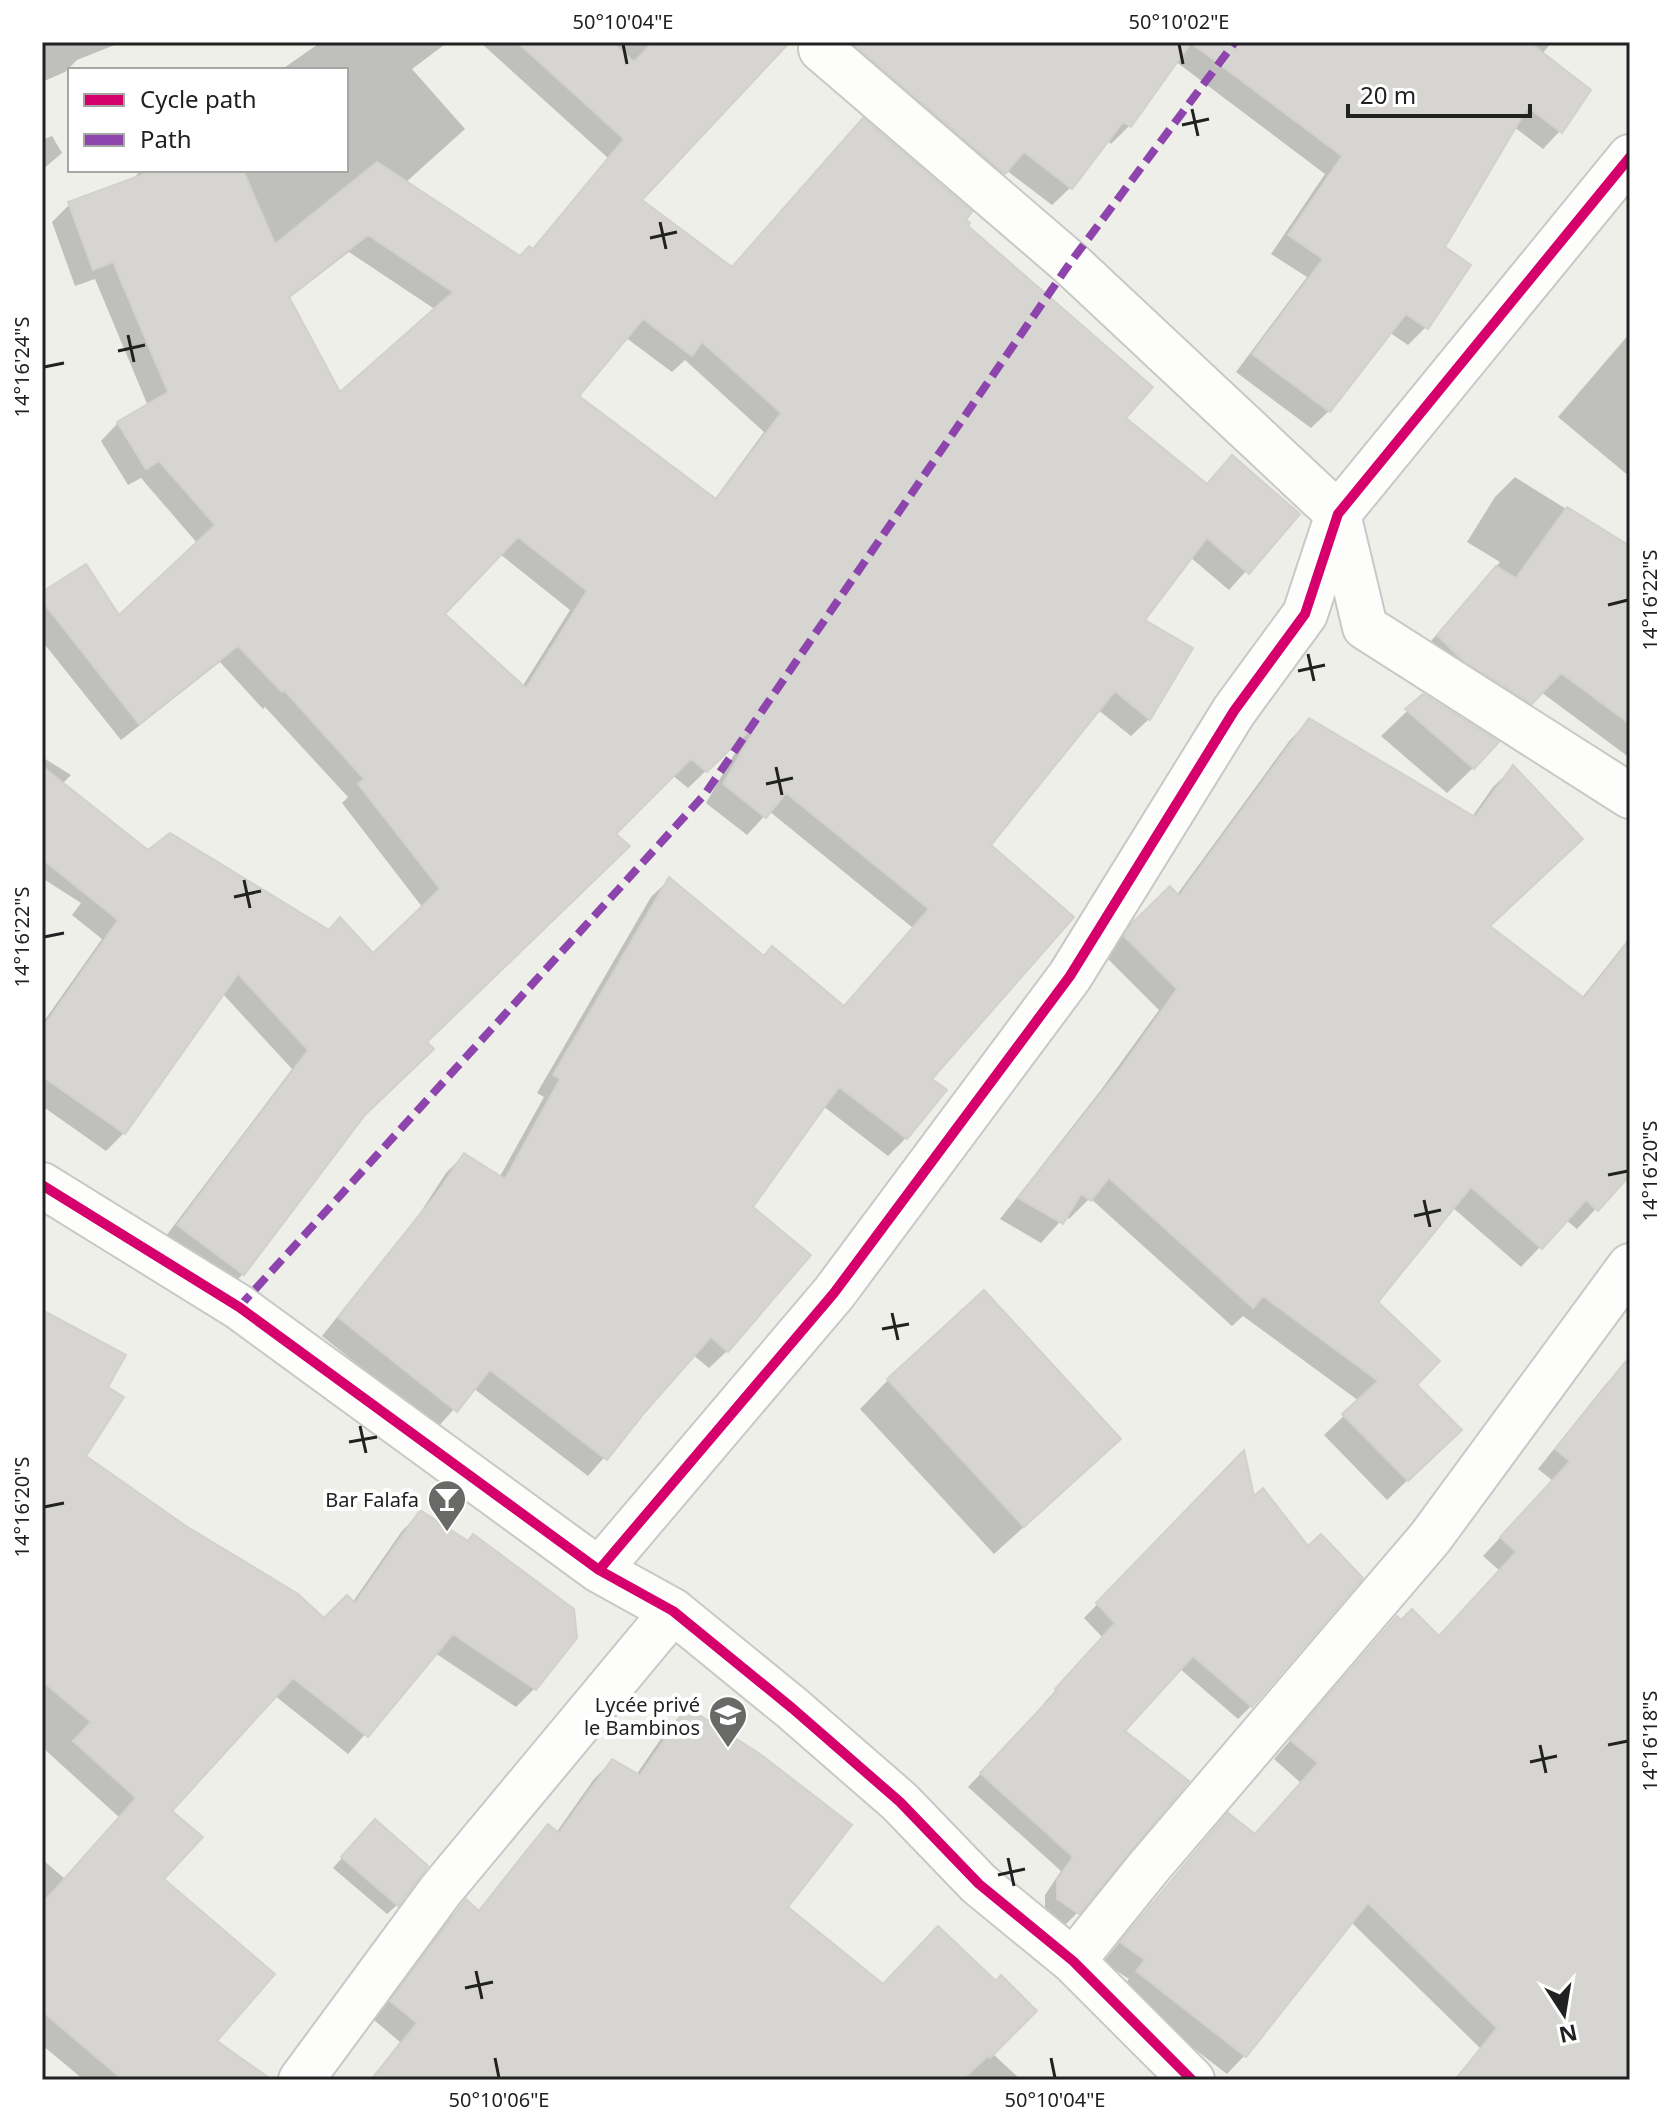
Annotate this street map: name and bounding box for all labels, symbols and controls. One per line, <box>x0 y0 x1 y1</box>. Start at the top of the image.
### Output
text: 50°10'04"E <box>573 8 673 35</box>
text: 50°10'02"E <box>1129 8 1229 35</box>
legend <box>68 68 348 172</box>
scale bar <box>1348 68 1530 118</box>
text: 20 m <box>1360 78 1416 111</box>
text: Cycle path <box>140 82 257 115</box>
text: Path <box>140 122 191 155</box>
text: 14°16'24"S <box>8 317 35 417</box>
text: 14°16'22"S <box>1636 550 1663 650</box>
text: 14°16'22"S <box>8 887 35 987</box>
text: 14°16'20"S <box>1636 1121 1663 1221</box>
text: 14°16'20"S <box>8 1457 35 1557</box>
bar icon: Bar Falafa <box>426 1478 468 1533</box>
place label: Bar Falafa <box>325 1486 419 1513</box>
place label: Lycée privé le Bambinos <box>584 1691 700 1741</box>
text: 14°16'18"S <box>1636 1691 1663 1791</box>
school or university icon: Lycée privé le Bambinos <box>707 1694 749 1749</box>
north arrow <box>1524 1974 1604 2054</box>
text: N <box>1556 2018 1580 2051</box>
text: 50°10'06"E <box>449 2086 549 2113</box>
text: 50°10'04"E <box>1005 2086 1105 2113</box>

